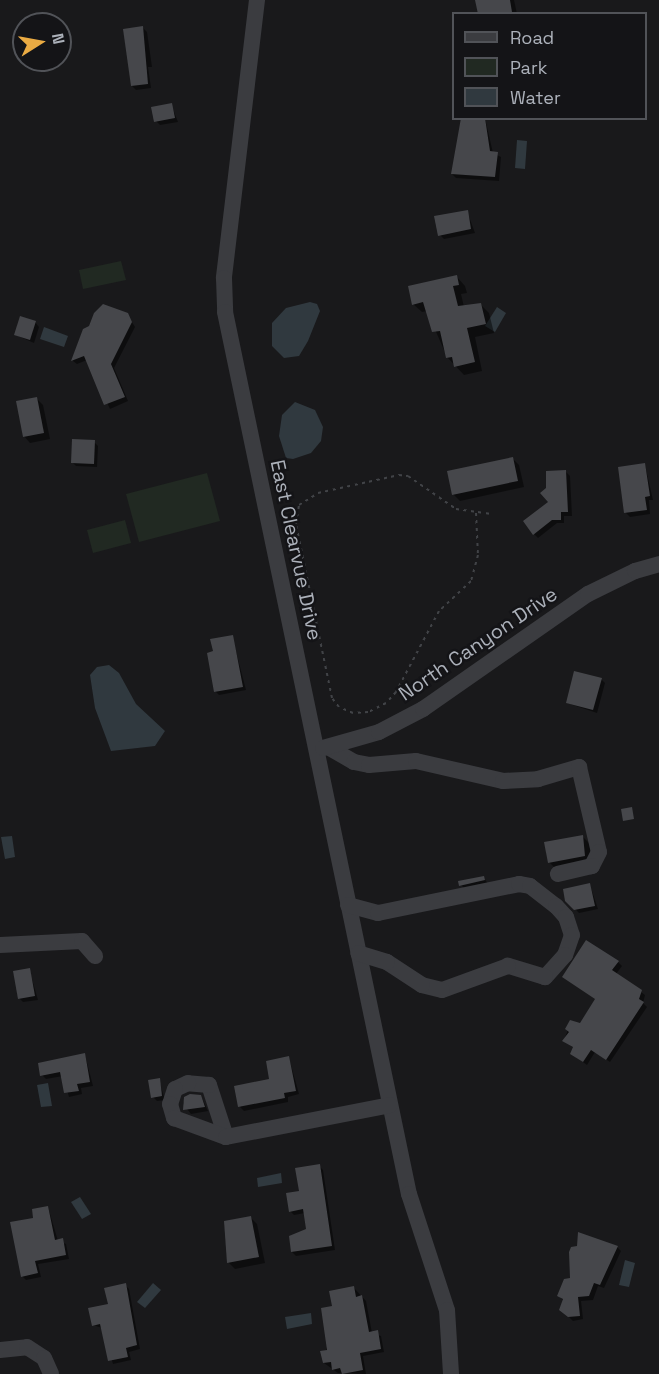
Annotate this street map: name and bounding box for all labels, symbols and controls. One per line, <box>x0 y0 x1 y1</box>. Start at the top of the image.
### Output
north arrow <box>12 12 72 72</box>
legend <box>452 12 647 120</box>
text: Road <box>510 26 554 49</box>
text: N <box>47 32 70 46</box>
text: Park <box>510 56 547 79</box>
text: Water <box>510 86 561 109</box>
street label: East Clearvue Drive <box>265 458 327 642</box>
street label: North Canyon Drive <box>394 582 562 706</box>

